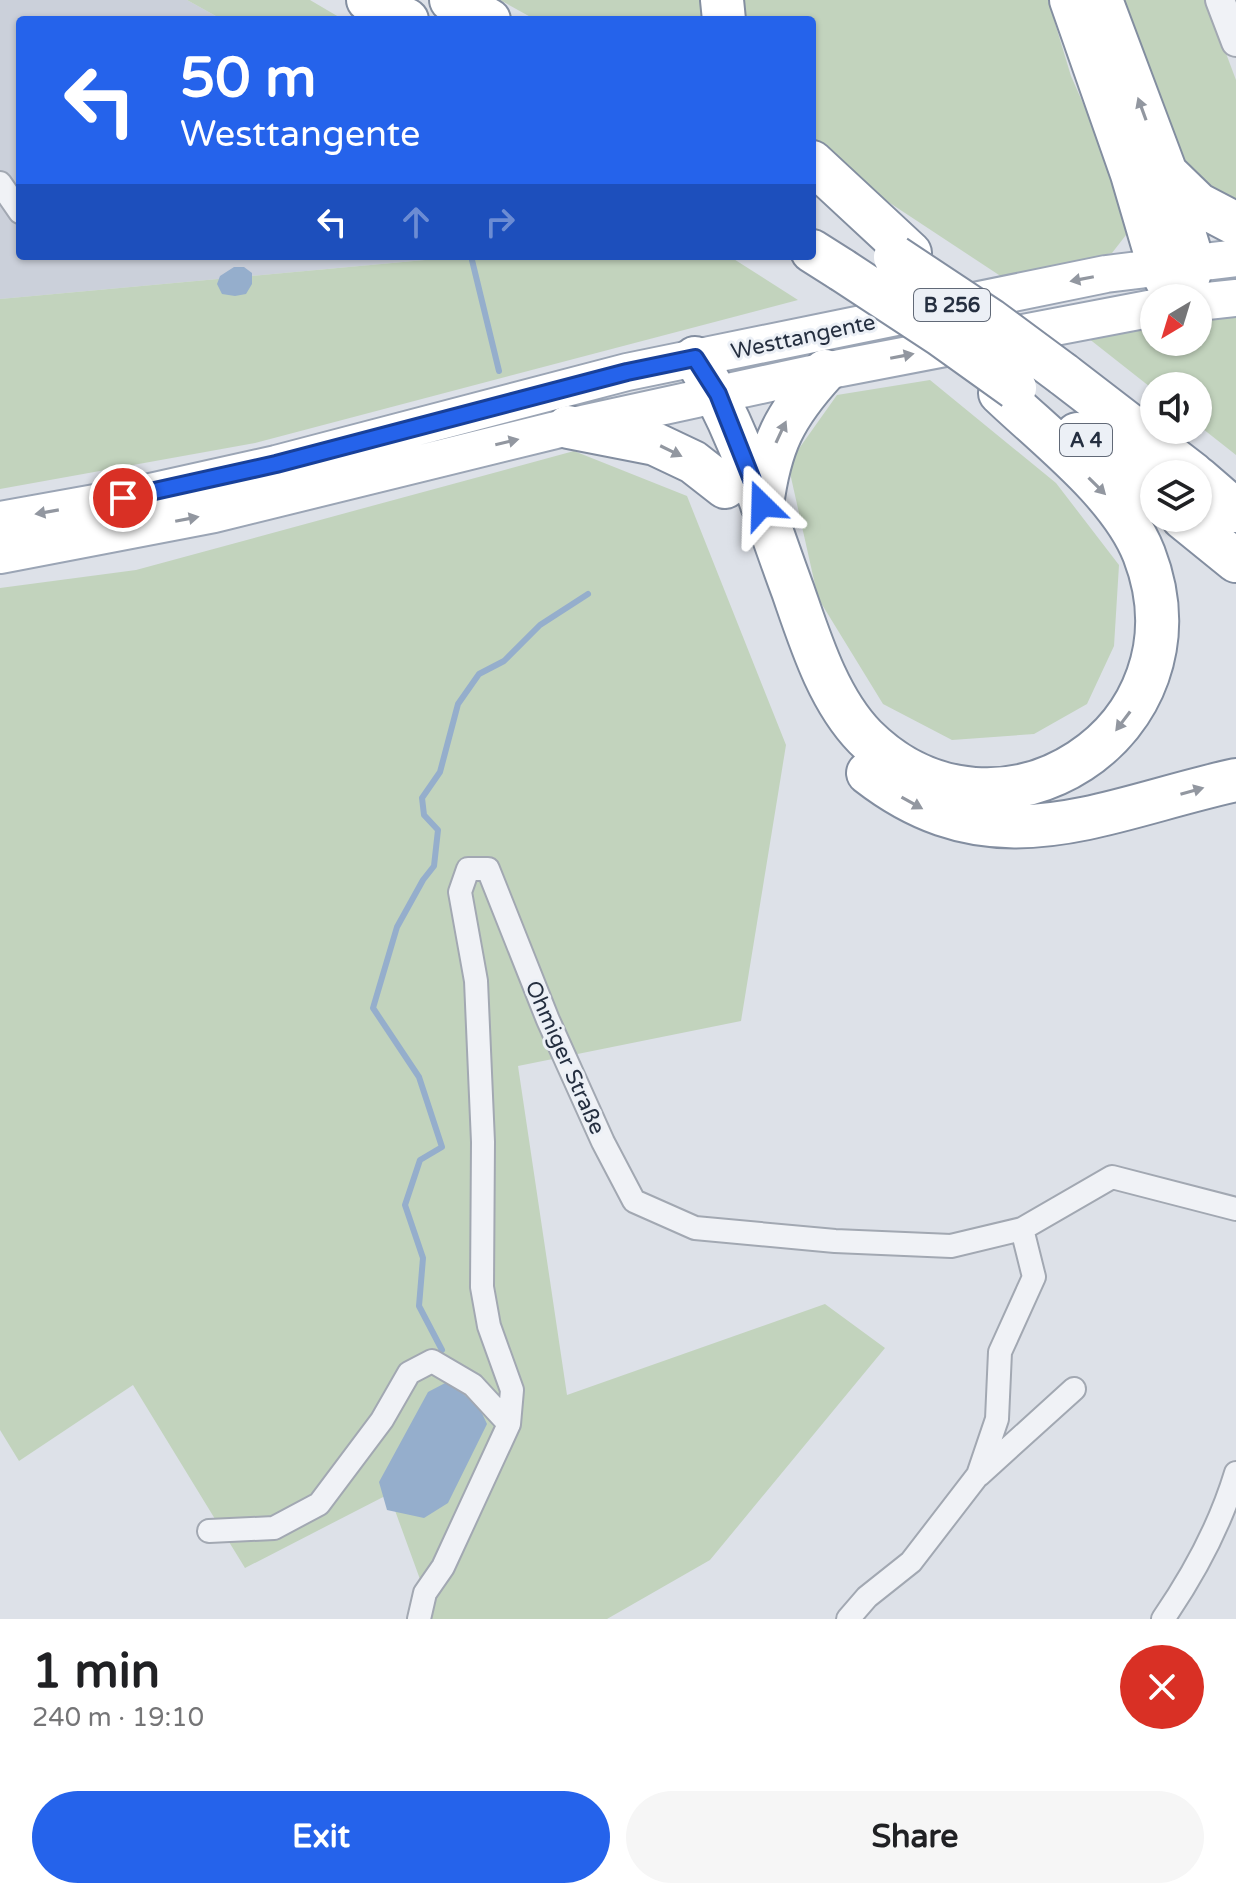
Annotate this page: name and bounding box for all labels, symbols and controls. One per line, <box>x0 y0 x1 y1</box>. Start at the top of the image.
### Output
text: 50 m <box>180 45 316 112</box>
icon: left <box>48 48 152 152</box>
one-way arrow <box>1135 97 1148 121</box>
text: Westtangente <box>180 113 420 156</box>
icon: left <box>310 200 354 244</box>
icon: ahead <box>394 200 438 244</box>
icon: right <box>478 200 522 244</box>
one-way arrow <box>1070 273 1095 286</box>
north arrow <box>1140 284 1212 356</box>
map controls <box>1140 284 1212 532</box>
road number: B 256 <box>914 289 990 321</box>
street label: Westtangente <box>729 309 878 365</box>
one-way arrow <box>890 349 915 362</box>
button: sound <box>1140 372 1212 444</box>
one-way arrow <box>774 421 788 444</box>
road number: A 4 <box>1060 424 1112 456</box>
one-way arrow <box>494 435 519 448</box>
one-way arrow <box>659 444 682 458</box>
button: layers <box>1140 460 1212 532</box>
position arrow <box>720 463 804 547</box>
pin <box>89 464 157 532</box>
icon: arrive <box>101 476 145 520</box>
one-way arrow <box>1087 476 1106 494</box>
one-way arrow <box>35 506 60 518</box>
one-way arrow <box>174 513 199 525</box>
one-way arrow <box>1116 711 1132 731</box>
one-way arrow <box>1180 784 1205 796</box>
one-way arrow <box>901 796 924 810</box>
street label: Ohmiger Straße <box>520 977 611 1138</box>
text: 1 min <box>32 1643 160 1701</box>
button: close <box>1120 1645 1204 1729</box>
text: 240 m · 19:10 <box>32 1702 204 1733</box>
button: Exit <box>32 1791 610 1883</box>
button: Share <box>626 1791 1204 1883</box>

